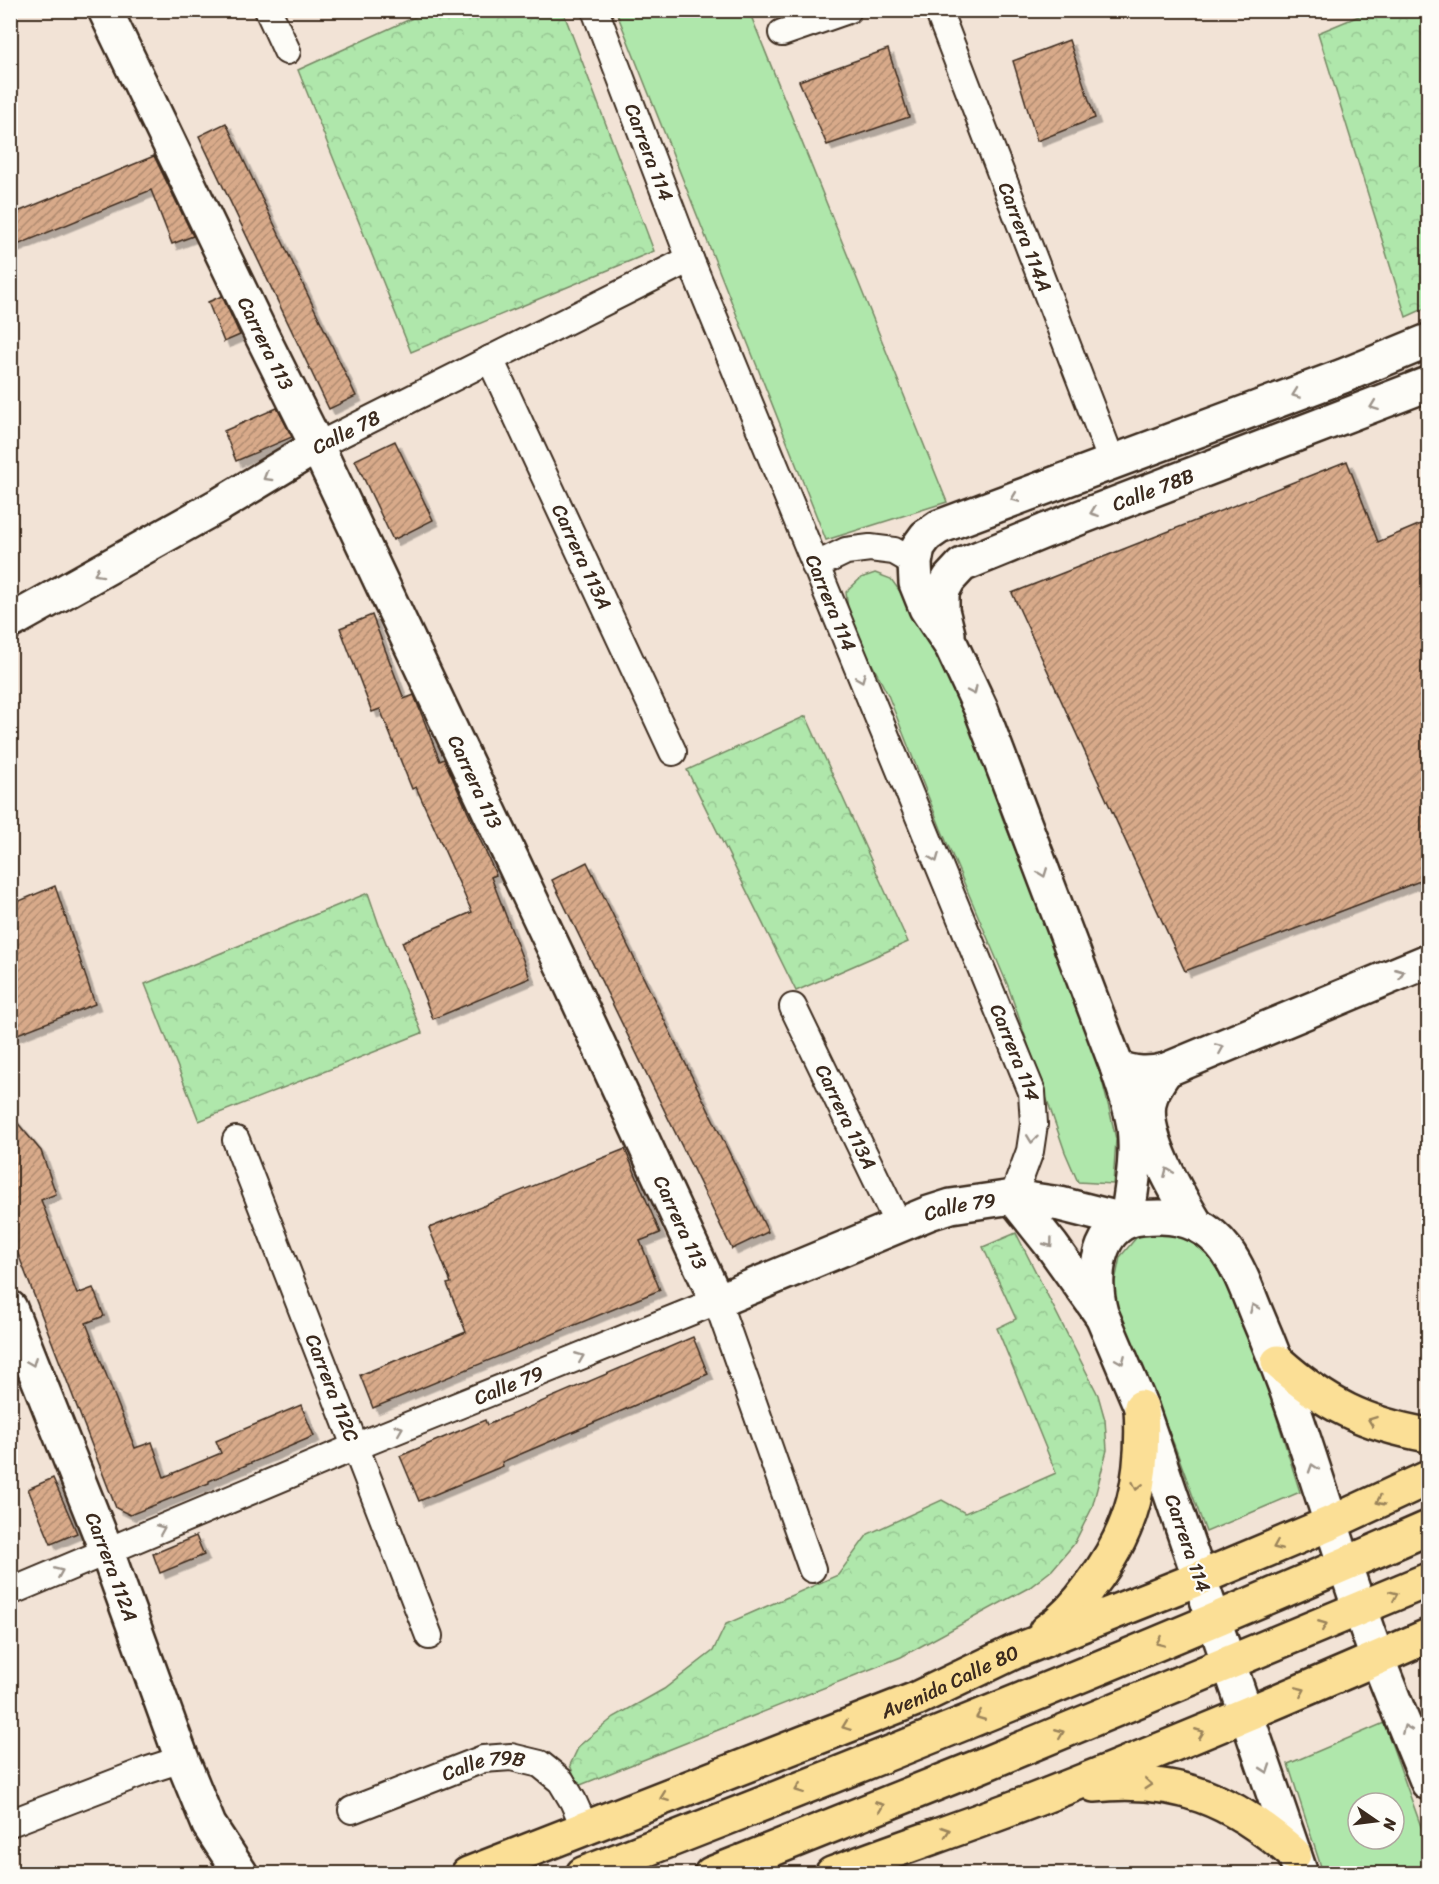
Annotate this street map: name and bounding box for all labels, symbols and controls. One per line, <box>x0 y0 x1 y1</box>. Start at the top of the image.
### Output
street label: Carrera 114 <box>614 98 683 206</box>
street label: Carrera 114A <box>988 177 1062 297</box>
street label: Carrera 113 <box>227 291 303 396</box>
one-way arrow <box>1291 386 1302 399</box>
one-way arrow <box>1369 398 1380 411</box>
street label: Calle 78 <box>306 400 387 465</box>
street label: Calle 78B <box>1107 458 1200 522</box>
one-way arrow <box>263 469 273 481</box>
one-way arrow <box>1010 491 1021 504</box>
street label: Carrera 113A <box>542 498 621 616</box>
one-way arrow <box>1089 505 1100 517</box>
street label: Carrera 114 <box>795 549 866 657</box>
one-way arrow <box>94 566 104 578</box>
one-way arrow <box>854 672 866 683</box>
one-way arrow <box>965 685 977 696</box>
street label: Carrera 113 <box>438 729 512 835</box>
one-way arrow <box>928 852 940 863</box>
one-way arrow <box>1036 867 1048 878</box>
one-way arrow <box>1394 968 1405 980</box>
street label: Carrera 114 <box>980 998 1049 1101</box>
one-way arrow <box>1214 1043 1225 1055</box>
street label: Carrera 113A <box>805 1058 886 1176</box>
one-way arrow <box>1026 1135 1039 1144</box>
one-way arrow <box>1163 1168 1175 1179</box>
street label: Carrera 113 <box>643 1169 717 1276</box>
street label: Calle 79 <box>919 1183 998 1232</box>
one-way arrow <box>1042 1236 1053 1247</box>
one-way arrow <box>1250 1304 1262 1315</box>
street label: Carrera 112C <box>295 1329 369 1448</box>
one-way arrow <box>573 1352 584 1364</box>
one-way arrow <box>1114 1354 1126 1365</box>
one-way arrow <box>25 1356 37 1367</box>
street label: Calle 79 <box>468 1356 549 1415</box>
one-way arrow <box>1367 1416 1378 1429</box>
one-way arrow <box>393 1424 403 1437</box>
one-way arrow <box>1307 1463 1320 1474</box>
one-way arrow <box>1132 1481 1145 1491</box>
street label: Carrera 114 <box>1154 1489 1221 1597</box>
one-way arrow <box>1375 1493 1386 1505</box>
street label: Carrera 112A <box>75 1507 148 1626</box>
one-way arrow <box>154 1524 165 1536</box>
one-way arrow <box>1272 1539 1283 1551</box>
one-way arrow <box>52 1567 63 1579</box>
one-way arrow <box>1388 1590 1399 1602</box>
one-way arrow <box>1317 1620 1328 1632</box>
street label: Avenida Calle 80 <box>875 1635 1025 1729</box>
one-way arrow <box>1156 1635 1167 1647</box>
one-way arrow <box>1294 1686 1305 1698</box>
one-way arrow <box>975 1709 986 1721</box>
one-way arrow <box>841 1719 852 1731</box>
one-way arrow <box>1401 1724 1413 1735</box>
one-way arrow <box>1054 1728 1065 1740</box>
one-way arrow <box>1193 1728 1204 1740</box>
street label: Calle 79B <box>436 1740 529 1792</box>
one-way arrow <box>1258 1763 1271 1774</box>
one-way arrow <box>1143 1777 1152 1790</box>
one-way arrow <box>794 1782 805 1794</box>
one-way arrow <box>659 1790 670 1802</box>
north arrow <box>1346 1791 1406 1851</box>
one-way arrow <box>873 1801 884 1813</box>
text: N <box>1374 1815 1406 1834</box>
one-way arrow <box>940 1826 951 1839</box>

